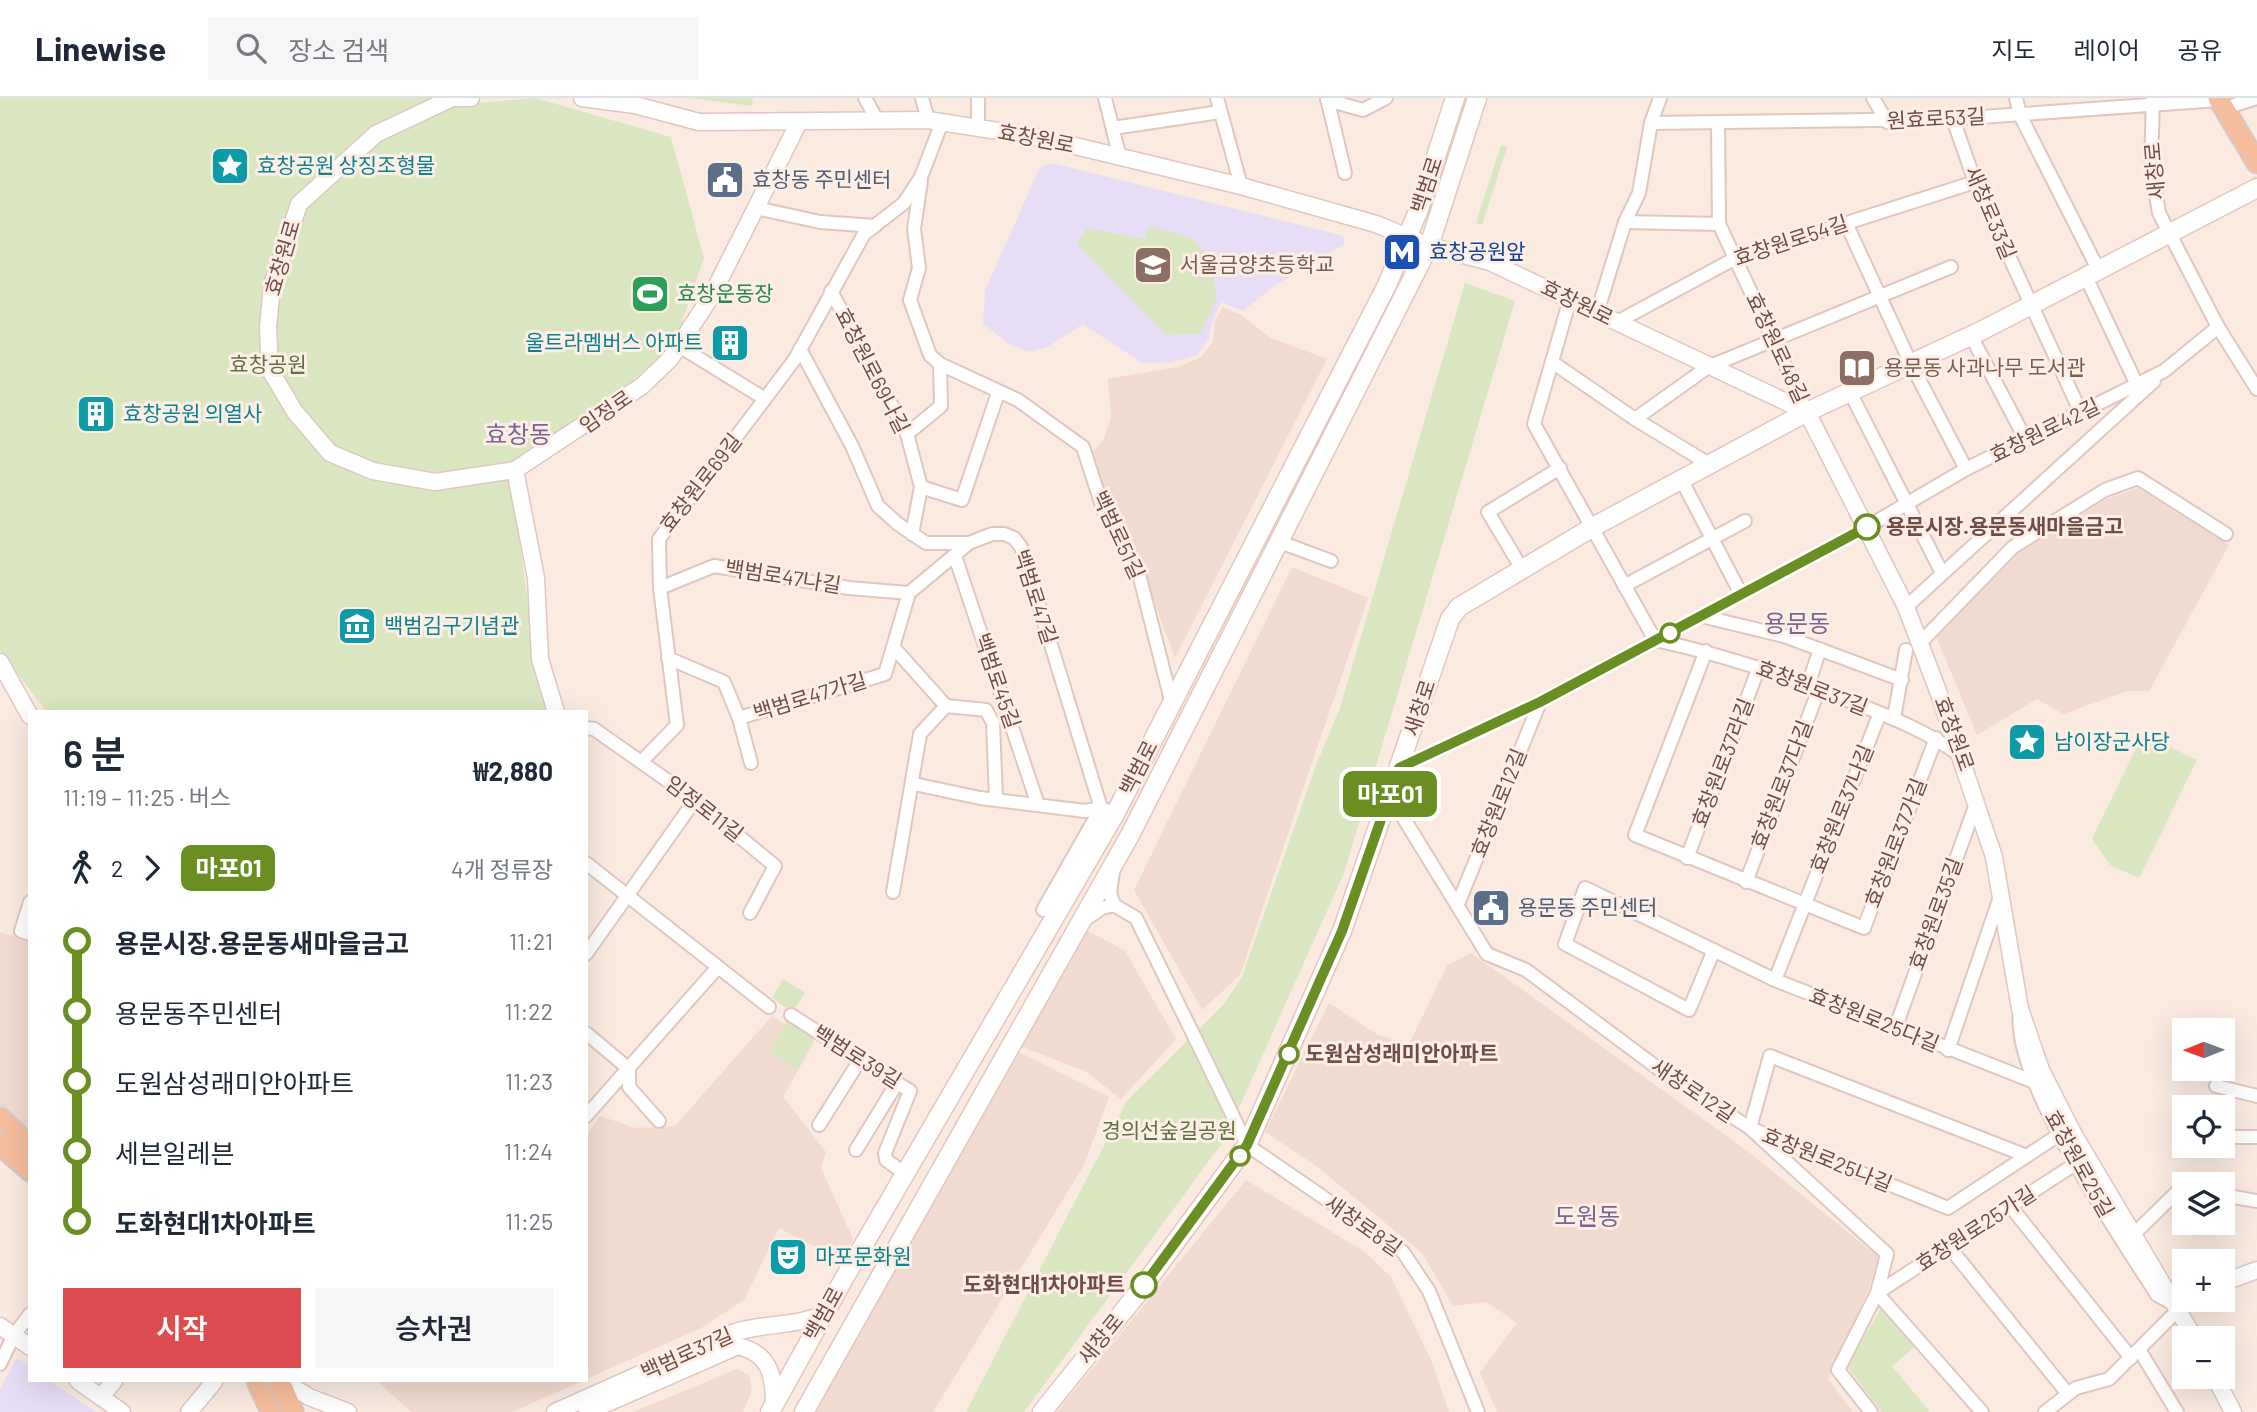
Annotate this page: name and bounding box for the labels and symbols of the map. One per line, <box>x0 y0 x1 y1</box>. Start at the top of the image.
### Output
street label: 원효로53길 <box>1886 102 1986 133</box>
street label: 효창원로 <box>996 118 1077 157</box>
street label: 새창로 <box>2139 141 2168 201</box>
place icon: 효창공원 상징조형물 <box>209 145 251 187</box>
place label: 효창공원 상징조형물 <box>257 152 435 177</box>
street label: 백범로 <box>1405 153 1446 216</box>
public building icon: 효창동 주민센터 <box>704 159 746 201</box>
street label: 새창로33길 <box>1961 162 2022 263</box>
place label: 효창동 주민센터 <box>752 166 891 191</box>
street label: 효창원로54길 <box>1730 209 1851 270</box>
street label: 효창원로 <box>259 217 304 298</box>
metro station icon: 효창공원앞 <box>1381 231 1423 273</box>
place label: 효창공원앞 <box>1429 238 1526 263</box>
school or university icon: 서울금양초등학교 <box>1132 244 1174 286</box>
place label: 서울금양초등학교 <box>1180 251 1335 276</box>
sports icon: 효창운동장 <box>629 273 671 315</box>
street label: 효창원로 <box>1537 273 1618 330</box>
place label: 효창운동장 <box>677 280 774 305</box>
street label: 효창원로48길 <box>1742 288 1815 407</box>
street label: 효창원로69나길 <box>831 303 916 437</box>
building icon: 울트라멤버스 아파트 <box>709 322 751 364</box>
place label: 울트라멤버스 아파트 <box>525 329 703 354</box>
library icon: 용문동 사과나무 도서관 <box>1836 347 1878 389</box>
park label: 효창공원 <box>229 351 307 376</box>
place label: 용문동 사과나무 도서관 <box>1884 354 2086 379</box>
street label: 임정로 <box>574 384 636 438</box>
street label: 효창원로42길 <box>1985 392 2103 467</box>
building icon: 효창공원 의열사 <box>75 393 117 435</box>
place label: 효창공원 의열사 <box>123 400 262 425</box>
district label: 효창동 <box>485 419 551 448</box>
street label: 효창원로69길 <box>654 428 746 536</box>
street label: 백범로51길 <box>1088 486 1151 583</box>
place label: 용문시장.용문동새마을금고 <box>1886 513 2124 538</box>
marker: 용문시장.용문동새마을금고 <box>1854 514 1880 540</box>
street label: 백범로47길 <box>1009 546 1063 647</box>
street label: 백범로47나길 <box>723 554 843 597</box>
museum icon: 백범김구기념관 <box>336 605 378 647</box>
district label: 용문동 <box>1764 608 1830 637</box>
place label: 백범김구기념관 <box>384 612 519 637</box>
unlabelled marker <box>1660 623 1680 643</box>
street label: 백범로45길 <box>970 629 1026 732</box>
street label: 효창원로37길 <box>1753 654 1872 719</box>
street label: 백범로47가길 <box>750 666 869 725</box>
street label: 새창로 <box>1398 676 1439 739</box>
street label: 효창원로 <box>1930 693 1980 774</box>
street label: 효창원로37라길 <box>1685 694 1758 831</box>
street label: 효창원로37다길 <box>1744 716 1817 853</box>
place icon: 남이장군사당 <box>2006 721 2048 763</box>
place label: 남이장군사당 <box>2054 728 2170 753</box>
street label: 백범로 <box>1113 736 1162 799</box>
street label: 효창원로37나길 <box>1803 740 1878 876</box>
street label: 효창원로12길 <box>1464 744 1531 861</box>
street label: 임정로11길 <box>661 770 749 846</box>
line badge: 마포01 <box>1341 771 1439 817</box>
street label: 효창원로37가길 <box>1858 774 1931 911</box>
street label: 효창원로35길 <box>1903 854 1967 973</box>
public building icon: 용문동 주민센터 <box>1470 887 1512 929</box>
place label: 용문동 주민센터 <box>1518 894 1657 919</box>
street label: 효창원로25다길 <box>1806 981 1943 1056</box>
north arrow <box>2172 1018 2235 1082</box>
street label: 백범로39길 <box>809 1019 906 1093</box>
place label: 도원삼성래미안아파트 <box>1305 1040 1498 1065</box>
marker: 도원삼성래미안아파트 <box>1279 1044 1299 1064</box>
street label: 새창로12길 <box>1647 1053 1741 1127</box>
street label: 효창원로25길 <box>2041 1105 2120 1221</box>
park label: 경의선숲길공원 <box>1101 1117 1237 1142</box>
street label: 효창원로25나길 <box>1759 1121 1896 1196</box>
unlabelled marker <box>1230 1146 1250 1166</box>
street label: 효창원로25가길 <box>1911 1180 2040 1276</box>
street label: 새창로8길 <box>1321 1189 1407 1260</box>
district label: 도원동 <box>1554 1201 1620 1230</box>
theatre icon: 마포문화원 <box>767 1236 809 1278</box>
place label: 마포문화원 <box>815 1243 912 1268</box>
place label: 도화현대1차아파트 <box>963 1271 1125 1296</box>
marker: 도화현대1차아파트 <box>1131 1272 1157 1298</box>
street label: 백범로 <box>798 1282 848 1345</box>
street label: 새창로 <box>1072 1308 1128 1368</box>
street label: 백범로37길 <box>637 1321 736 1384</box>

